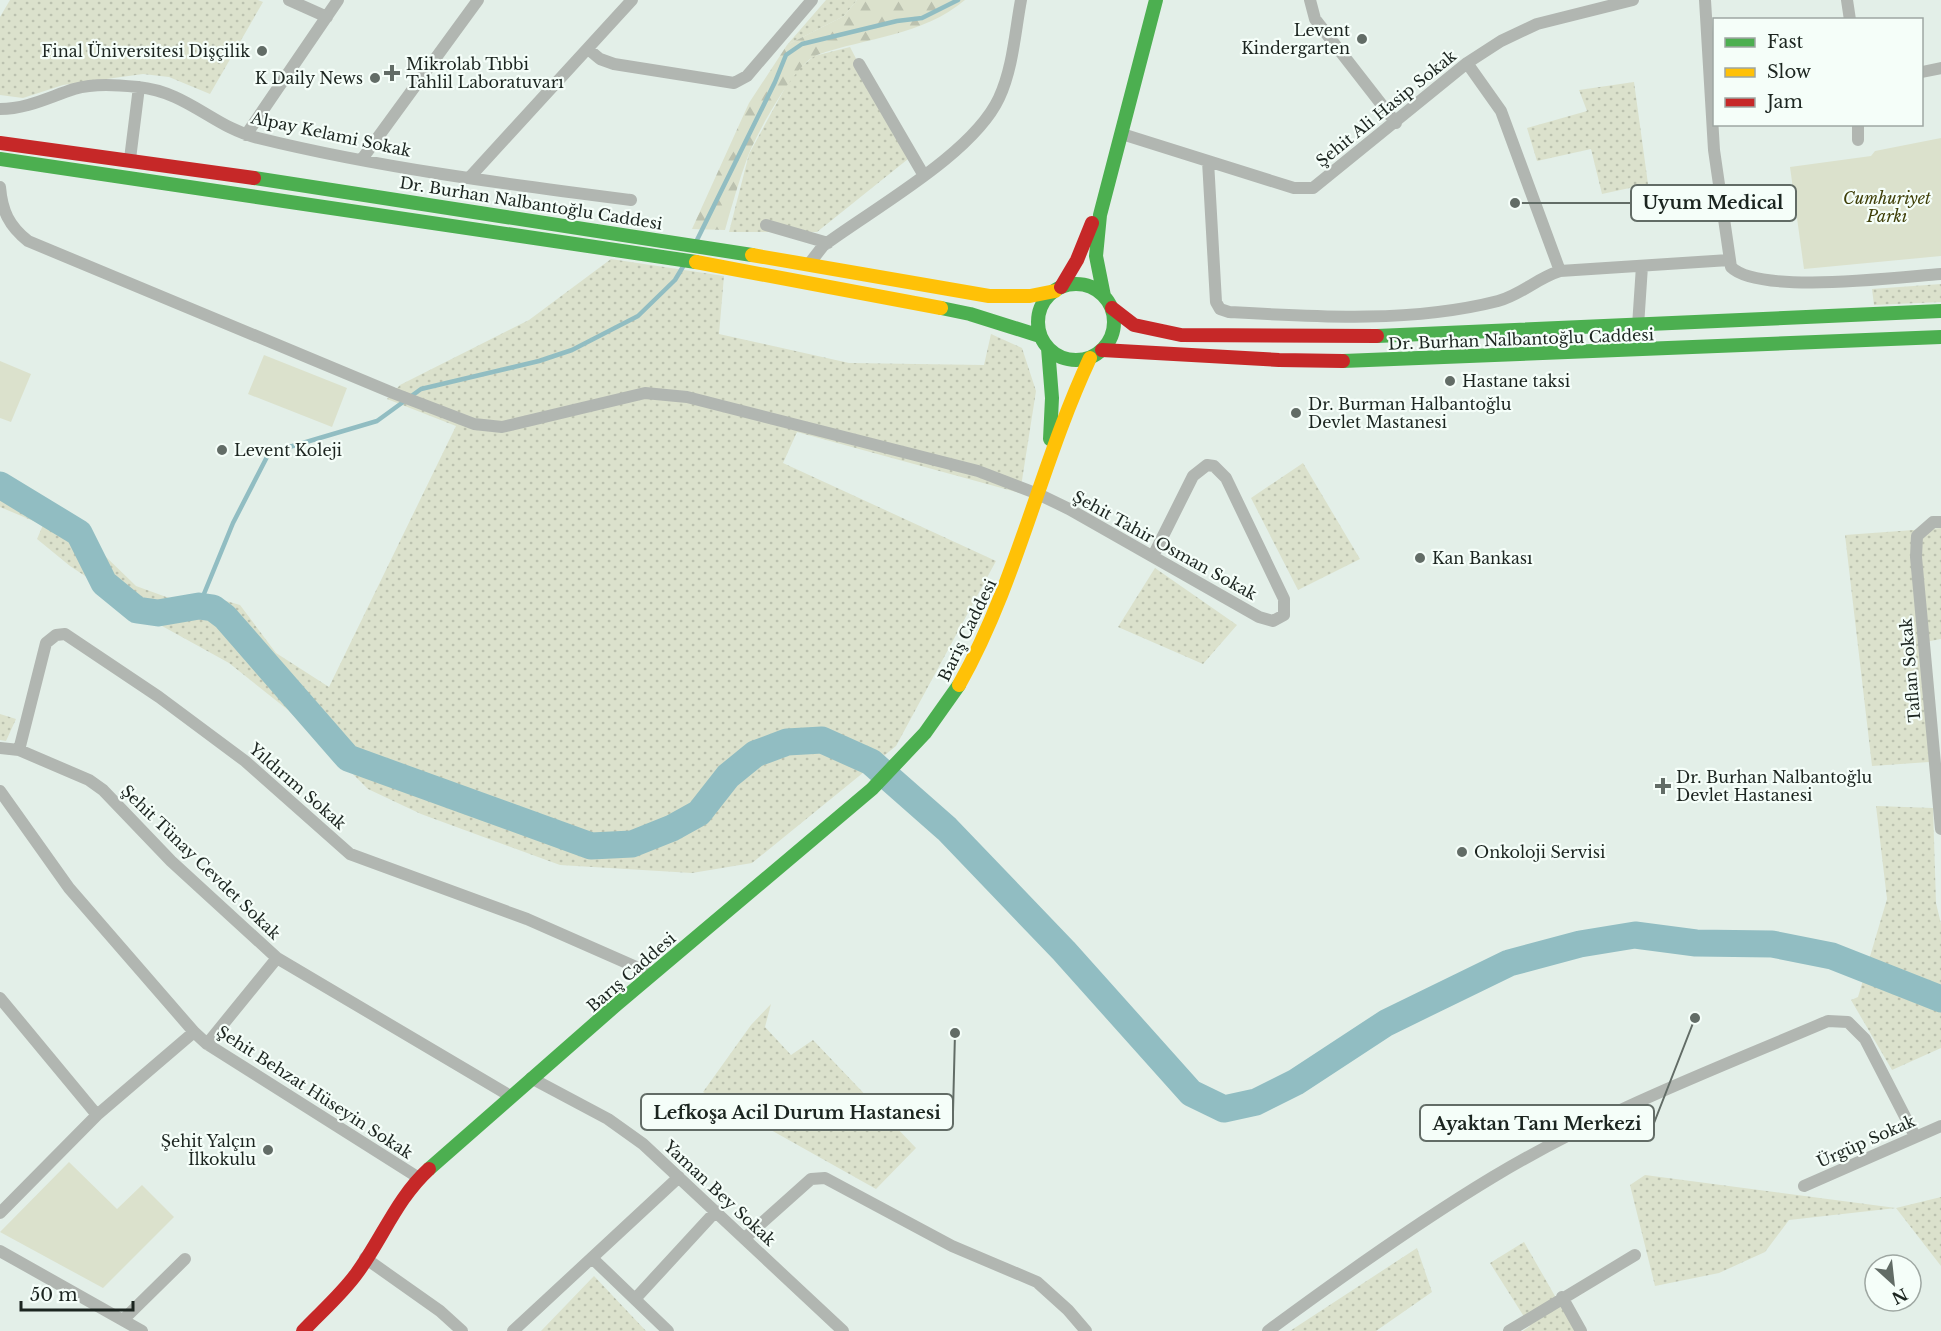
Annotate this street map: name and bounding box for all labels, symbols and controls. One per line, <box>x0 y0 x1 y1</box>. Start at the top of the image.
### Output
legend <box>1713 18 1923 126</box>
place label: Levent Kindergarten <box>1241 20 1350 58</box>
text: Fast <box>1767 31 1804 53</box>
marker: Levent Kindergarten <box>1355 32 1369 46</box>
place label: Final Üniversitesi Dişçilik <box>42 41 250 61</box>
marker: Final Üniversitesi Dişçilik <box>255 44 269 58</box>
street label: Şehit Ali Hasip Sokak <box>1312 45 1460 171</box>
place label: Mikrolab Tıbbi Tahlil Laboratuvarı <box>406 54 564 92</box>
text: Slow <box>1767 61 1812 83</box>
marker: Mikrolab Tıbbi Tahlil Laboratuvarı <box>383 64 401 82</box>
place label: K Daily News <box>255 68 363 88</box>
marker: K Daily News <box>368 71 382 85</box>
text: Jam <box>1765 91 1803 113</box>
street label: Alpay Kelami Sokak <box>248 107 413 161</box>
street label: Dr. Burhan Nalbantoğlu Caddesi <box>398 172 664 234</box>
callout: Uyum Medical <box>1631 185 1796 221</box>
park label: Cumhuriyet Parkı <box>1843 188 1931 226</box>
text: Uyum Medical <box>1642 192 1784 214</box>
street label: Dr. Burhan Nalbantoğlu Caddesi <box>1388 324 1655 354</box>
place label: Hastane taksi <box>1462 371 1571 391</box>
marker: Hastane taksi <box>1443 374 1457 388</box>
place label: Dr. Burman Halbantoğlu Devlet Mastanesi <box>1308 394 1512 432</box>
marker: Dr. Burman Halbantoğlu Devlet Mastanesi <box>1289 406 1303 420</box>
place label: Levent Koleji <box>234 440 343 460</box>
marker: Levent Koleji <box>215 443 229 457</box>
street label: Şehit Tahir Osman Sokak <box>1069 486 1261 604</box>
place label: Kan Bankası <box>1432 548 1533 568</box>
marker: Kan Bankası <box>1413 551 1427 565</box>
street label: Bariş Caddesi <box>934 575 1001 684</box>
street label: Taflan Sokak <box>1895 617 1925 723</box>
street label: Yıldırım Sokak <box>245 738 351 834</box>
place label: Dr. Burhan Nalbantoğlu Devlet Hastanesi <box>1676 767 1873 805</box>
marker: Dr. Burhan Nalbantoğlu Devlet Hastanesi <box>1654 777 1672 795</box>
street label: Şehit Tünay Cevdet Sokak <box>117 781 285 944</box>
place label: Onkoloji Servisi <box>1474 842 1606 862</box>
marker: Onkoloji Servisi <box>1455 845 1469 859</box>
street label: Barış Caddesi <box>582 928 680 1016</box>
street label: Şehit Behzat Hüseyin Sokak <box>213 1021 417 1163</box>
callout: Lefkoşa Acil Durum Hastanesi <box>641 1094 953 1130</box>
text: Lefkoşa Acil Durum Hastanesi <box>653 1102 941 1124</box>
callout: Ayaktan Tanı Merkezi <box>1420 1105 1654 1141</box>
street label: Ürgüp Sokak <box>1814 1110 1919 1172</box>
text: Ayaktan Tanı Merkezi <box>1431 1113 1642 1135</box>
place label: Şehit Yalçın İlkokulu <box>161 1131 256 1169</box>
street label: Yaman Bey Sokak <box>659 1135 780 1250</box>
marker: Şehit Yalçın İlkokulu <box>261 1143 275 1157</box>
north arrow <box>1863 1253 1923 1313</box>
scale bar <box>21 1274 134 1312</box>
text: 50 m <box>30 1284 78 1306</box>
text: N <box>1889 1284 1911 1309</box>

